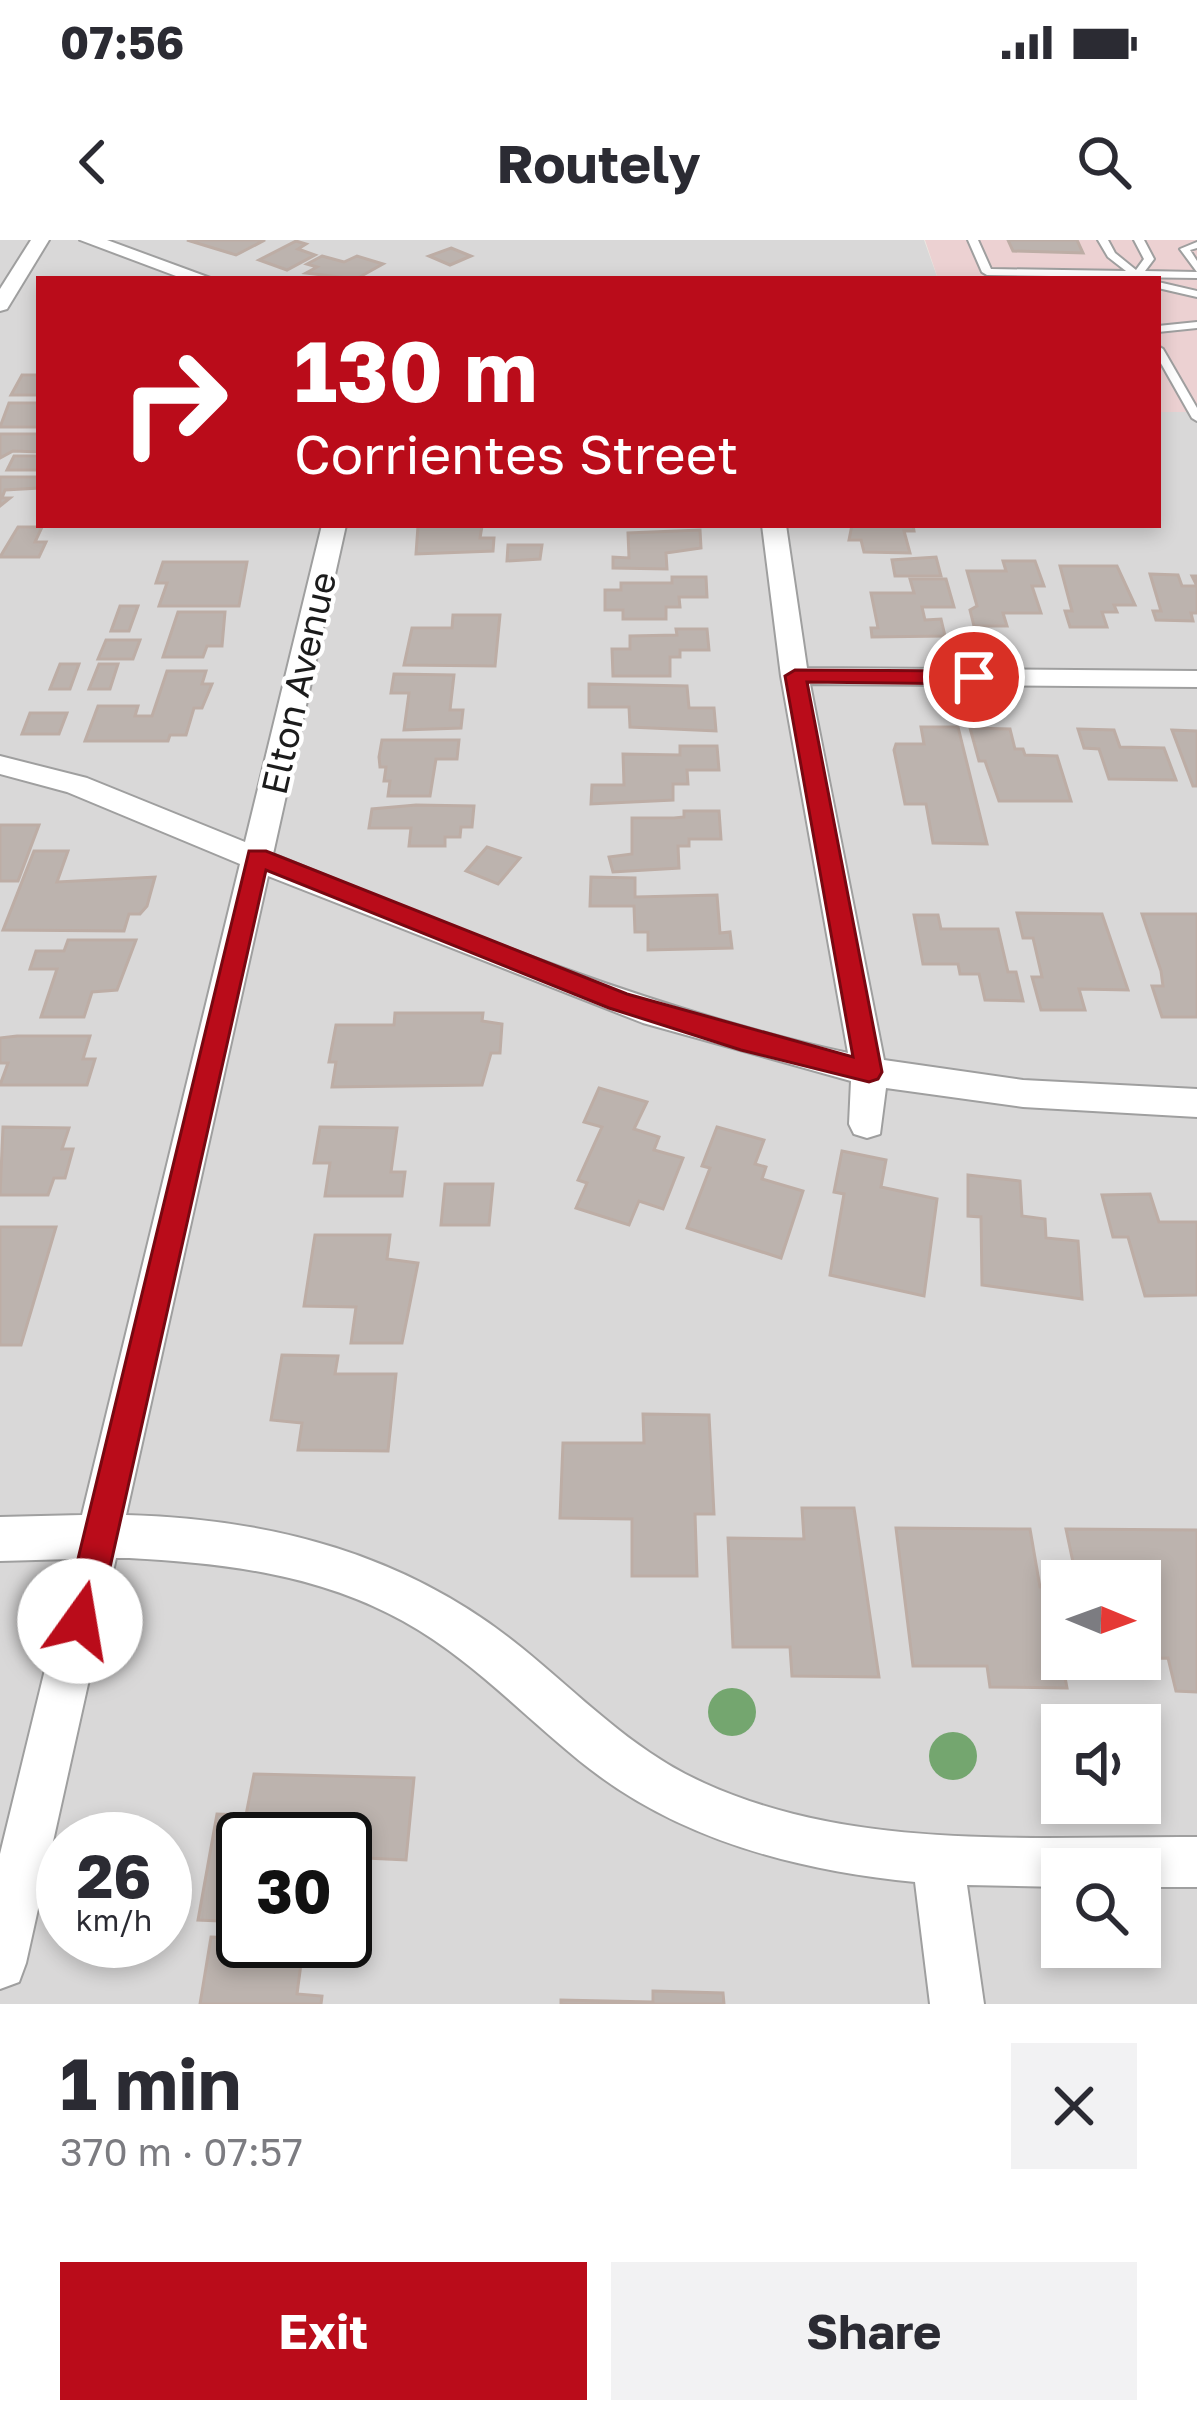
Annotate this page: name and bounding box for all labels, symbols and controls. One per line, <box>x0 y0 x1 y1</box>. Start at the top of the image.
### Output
text: 07:56 <box>60 15 184 69</box>
icon: back <box>60 129 126 195</box>
icon: search <box>1071 129 1137 195</box>
text: Routely <box>496 130 701 195</box>
text: 130 m <box>294 320 538 420</box>
icon: right <box>96 324 252 480</box>
text: Corrientes Street <box>294 421 739 486</box>
street label: Elton Avenue <box>252 568 344 798</box>
pin <box>923 626 1025 728</box>
icon: arrive <box>941 644 1007 710</box>
position arrow <box>17 1558 143 1684</box>
north arrow <box>1041 1560 1161 1680</box>
map controls <box>1041 1560 1161 1968</box>
button: sound <box>1041 1704 1161 1824</box>
speed limit sign: 30 <box>216 1812 372 1968</box>
text: 26 <box>77 1839 151 1911</box>
button: search <box>1041 1848 1161 1968</box>
text: km/h <box>76 1902 152 1938</box>
text: 1 min <box>60 2039 241 2126</box>
button: close <box>1011 2043 1137 2169</box>
text: 370 m · 07:57 <box>60 2128 303 2175</box>
button: Exit <box>60 2262 587 2400</box>
button: Share <box>611 2262 1137 2400</box>

